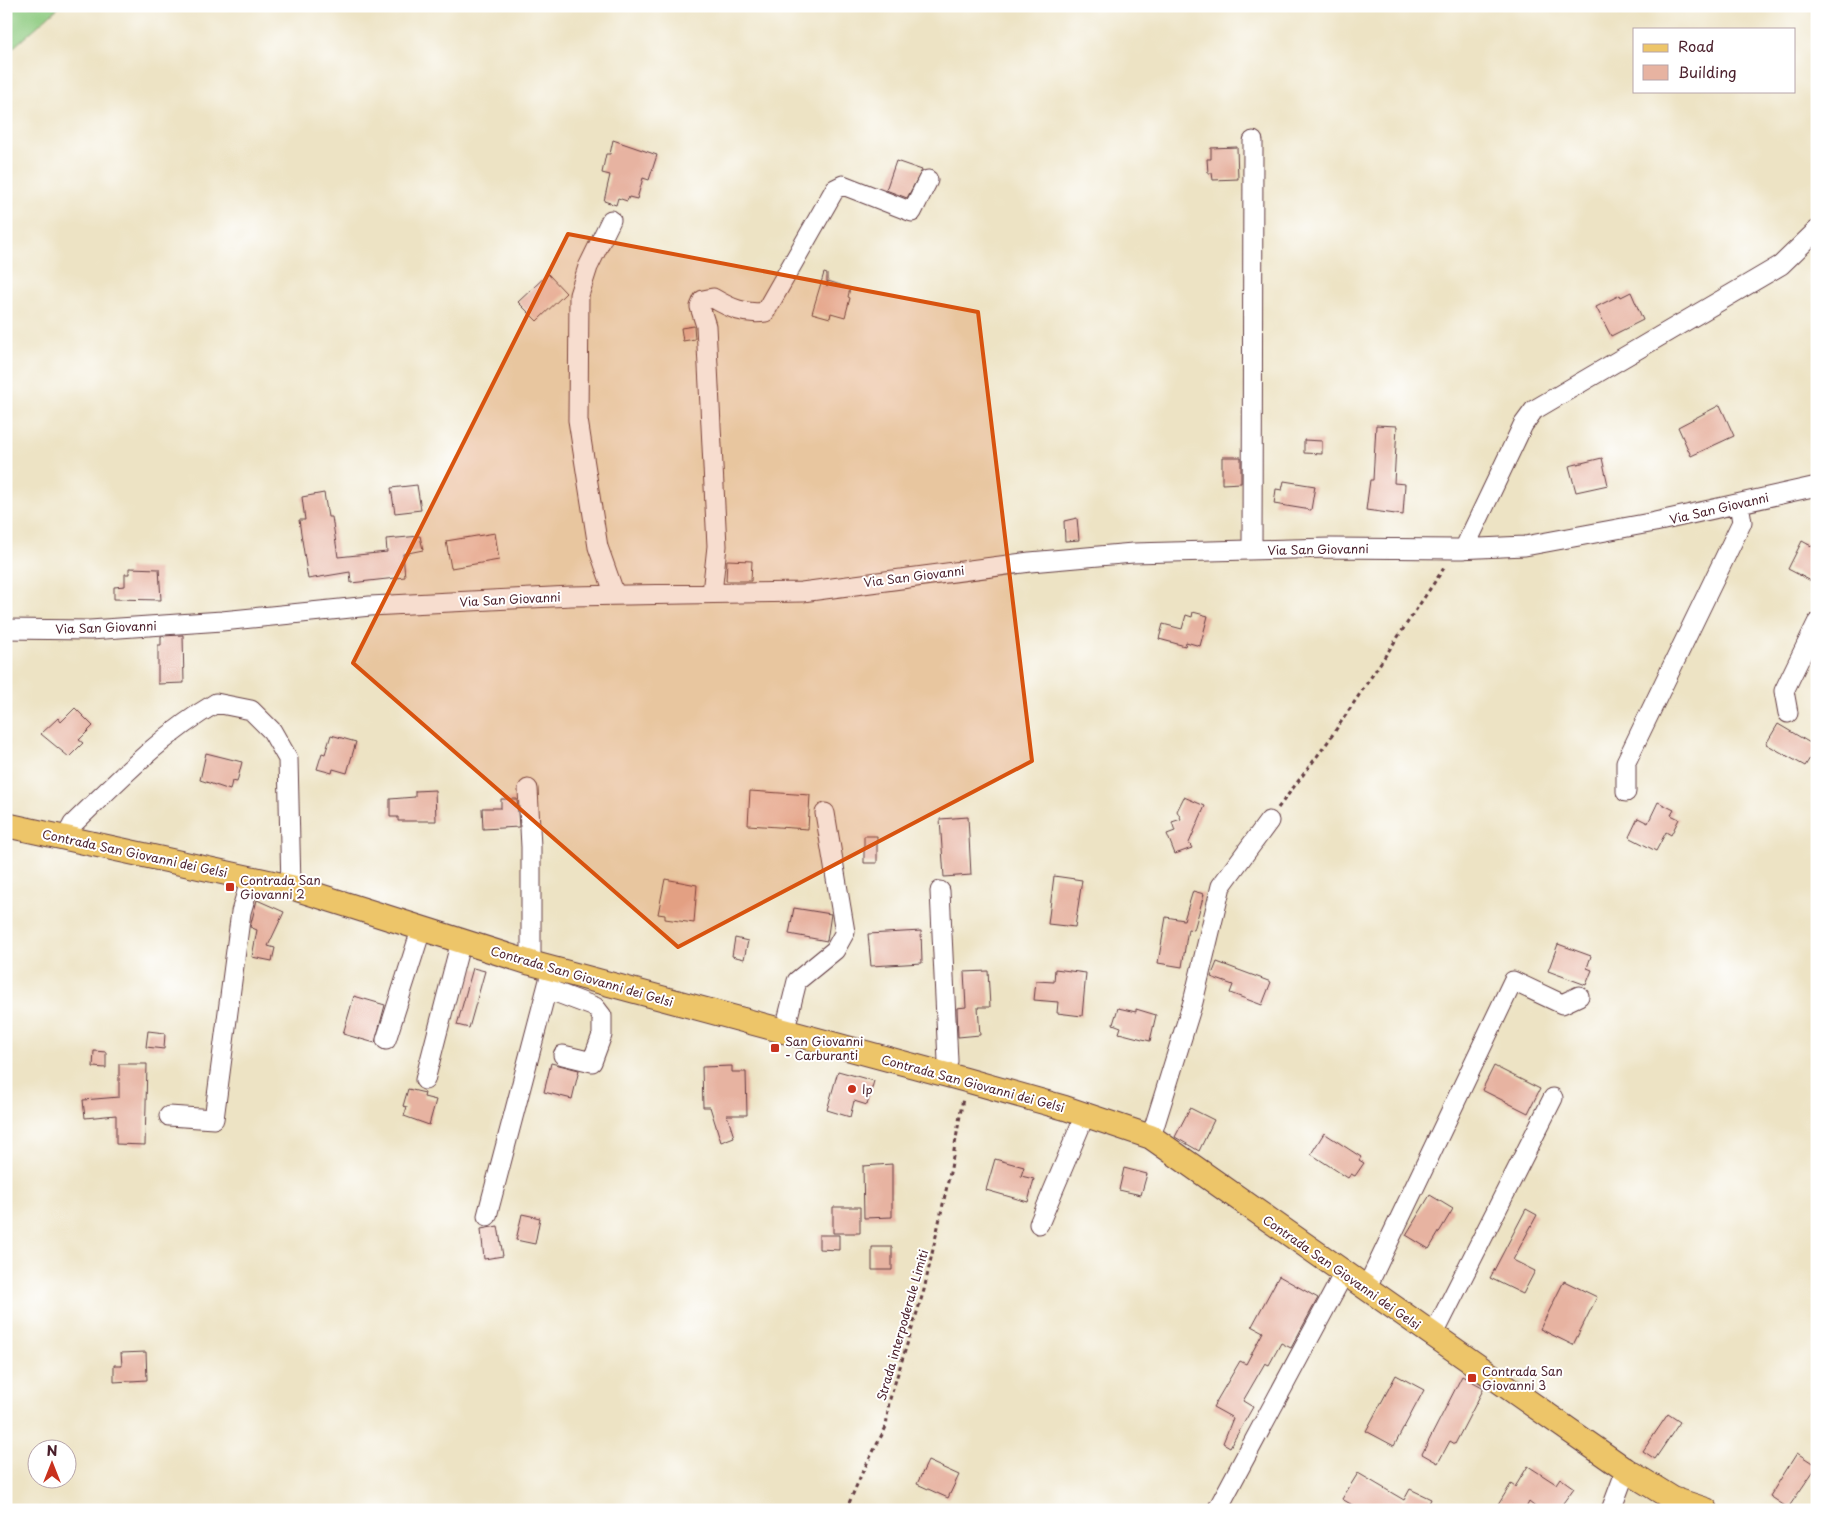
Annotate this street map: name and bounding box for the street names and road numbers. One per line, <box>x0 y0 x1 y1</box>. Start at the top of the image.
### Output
street label: Via San Giovanni <box>1668 488 1770 528</box>
street label: Via San Giovanni <box>1267 539 1369 559</box>
street label: Via San Giovanni <box>863 561 965 591</box>
street label: Via San Giovanni <box>459 587 561 611</box>
street label: Via San Giovanni <box>55 616 157 638</box>
street label: Contrada San Giovanni dei Gelsi <box>41 825 229 881</box>
street label: Contrada San Giovanni dei Gelsi <box>489 941 675 1011</box>
street label: Contrada San Giovanni dei Gelsi <box>879 1050 1067 1116</box>
street label: Contrada San Giovanni dei Gelsi <box>1259 1210 1425 1334</box>
street label: Strada interpoderale Limiti <box>872 1247 932 1403</box>

